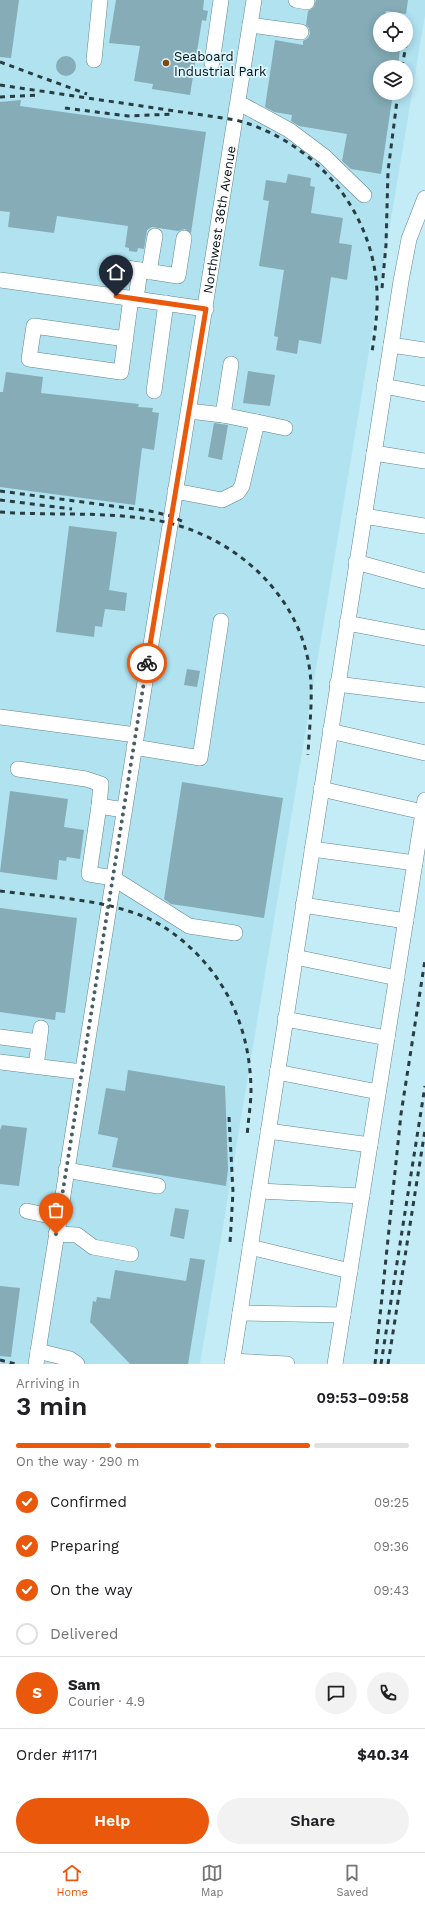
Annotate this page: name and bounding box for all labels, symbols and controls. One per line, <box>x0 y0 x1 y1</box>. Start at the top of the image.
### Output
map controls <box>373 12 413 100</box>
button: locate <box>373 12 413 52</box>
place label: Seaboard Industrial Park <box>174 49 267 79</box>
marker: Seaboard Industrial Park <box>161 58 171 68</box>
button: layers <box>373 60 413 100</box>
street label: Northwest 36th Avenue <box>200 145 238 295</box>
pin <box>99 255 133 296</box>
icon: home <box>105 261 127 283</box>
courier <box>127 643 167 683</box>
icon: bike <box>136 652 158 674</box>
pin <box>39 1193 73 1234</box>
icon: bag <box>45 1199 67 1221</box>
text: Arriving in <box>16 1376 80 1391</box>
text: 09:53–09:58 <box>317 1389 409 1407</box>
text: 3 min <box>16 1391 87 1421</box>
text: On the way · 290 m <box>16 1454 139 1469</box>
icon: check <box>16 1491 38 1513</box>
text: Confirmed <box>50 1493 127 1511</box>
text: 09:25 <box>374 1495 409 1510</box>
icon: check <box>16 1535 38 1557</box>
text: Preparing <box>50 1537 119 1555</box>
text: 09:36 <box>374 1539 409 1554</box>
icon: check <box>16 1579 38 1601</box>
text: On the way <box>50 1581 132 1599</box>
text: 09:43 <box>374 1583 409 1598</box>
text: Delivered <box>50 1625 118 1643</box>
button: chat <box>315 1672 357 1714</box>
button: phone <box>367 1672 409 1714</box>
text: Sam <box>68 1676 100 1694</box>
text: S <box>32 1684 42 1702</box>
text: Courier · 4.9 <box>68 1694 145 1709</box>
text: Order #1171 <box>16 1746 98 1764</box>
text: $40.34 <box>357 1746 409 1764</box>
button: Help <box>16 1798 209 1844</box>
button: Share <box>217 1798 409 1844</box>
tab: Home <box>57 1862 88 1899</box>
tab: Map <box>201 1862 223 1899</box>
tab: Saved <box>336 1862 368 1899</box>

